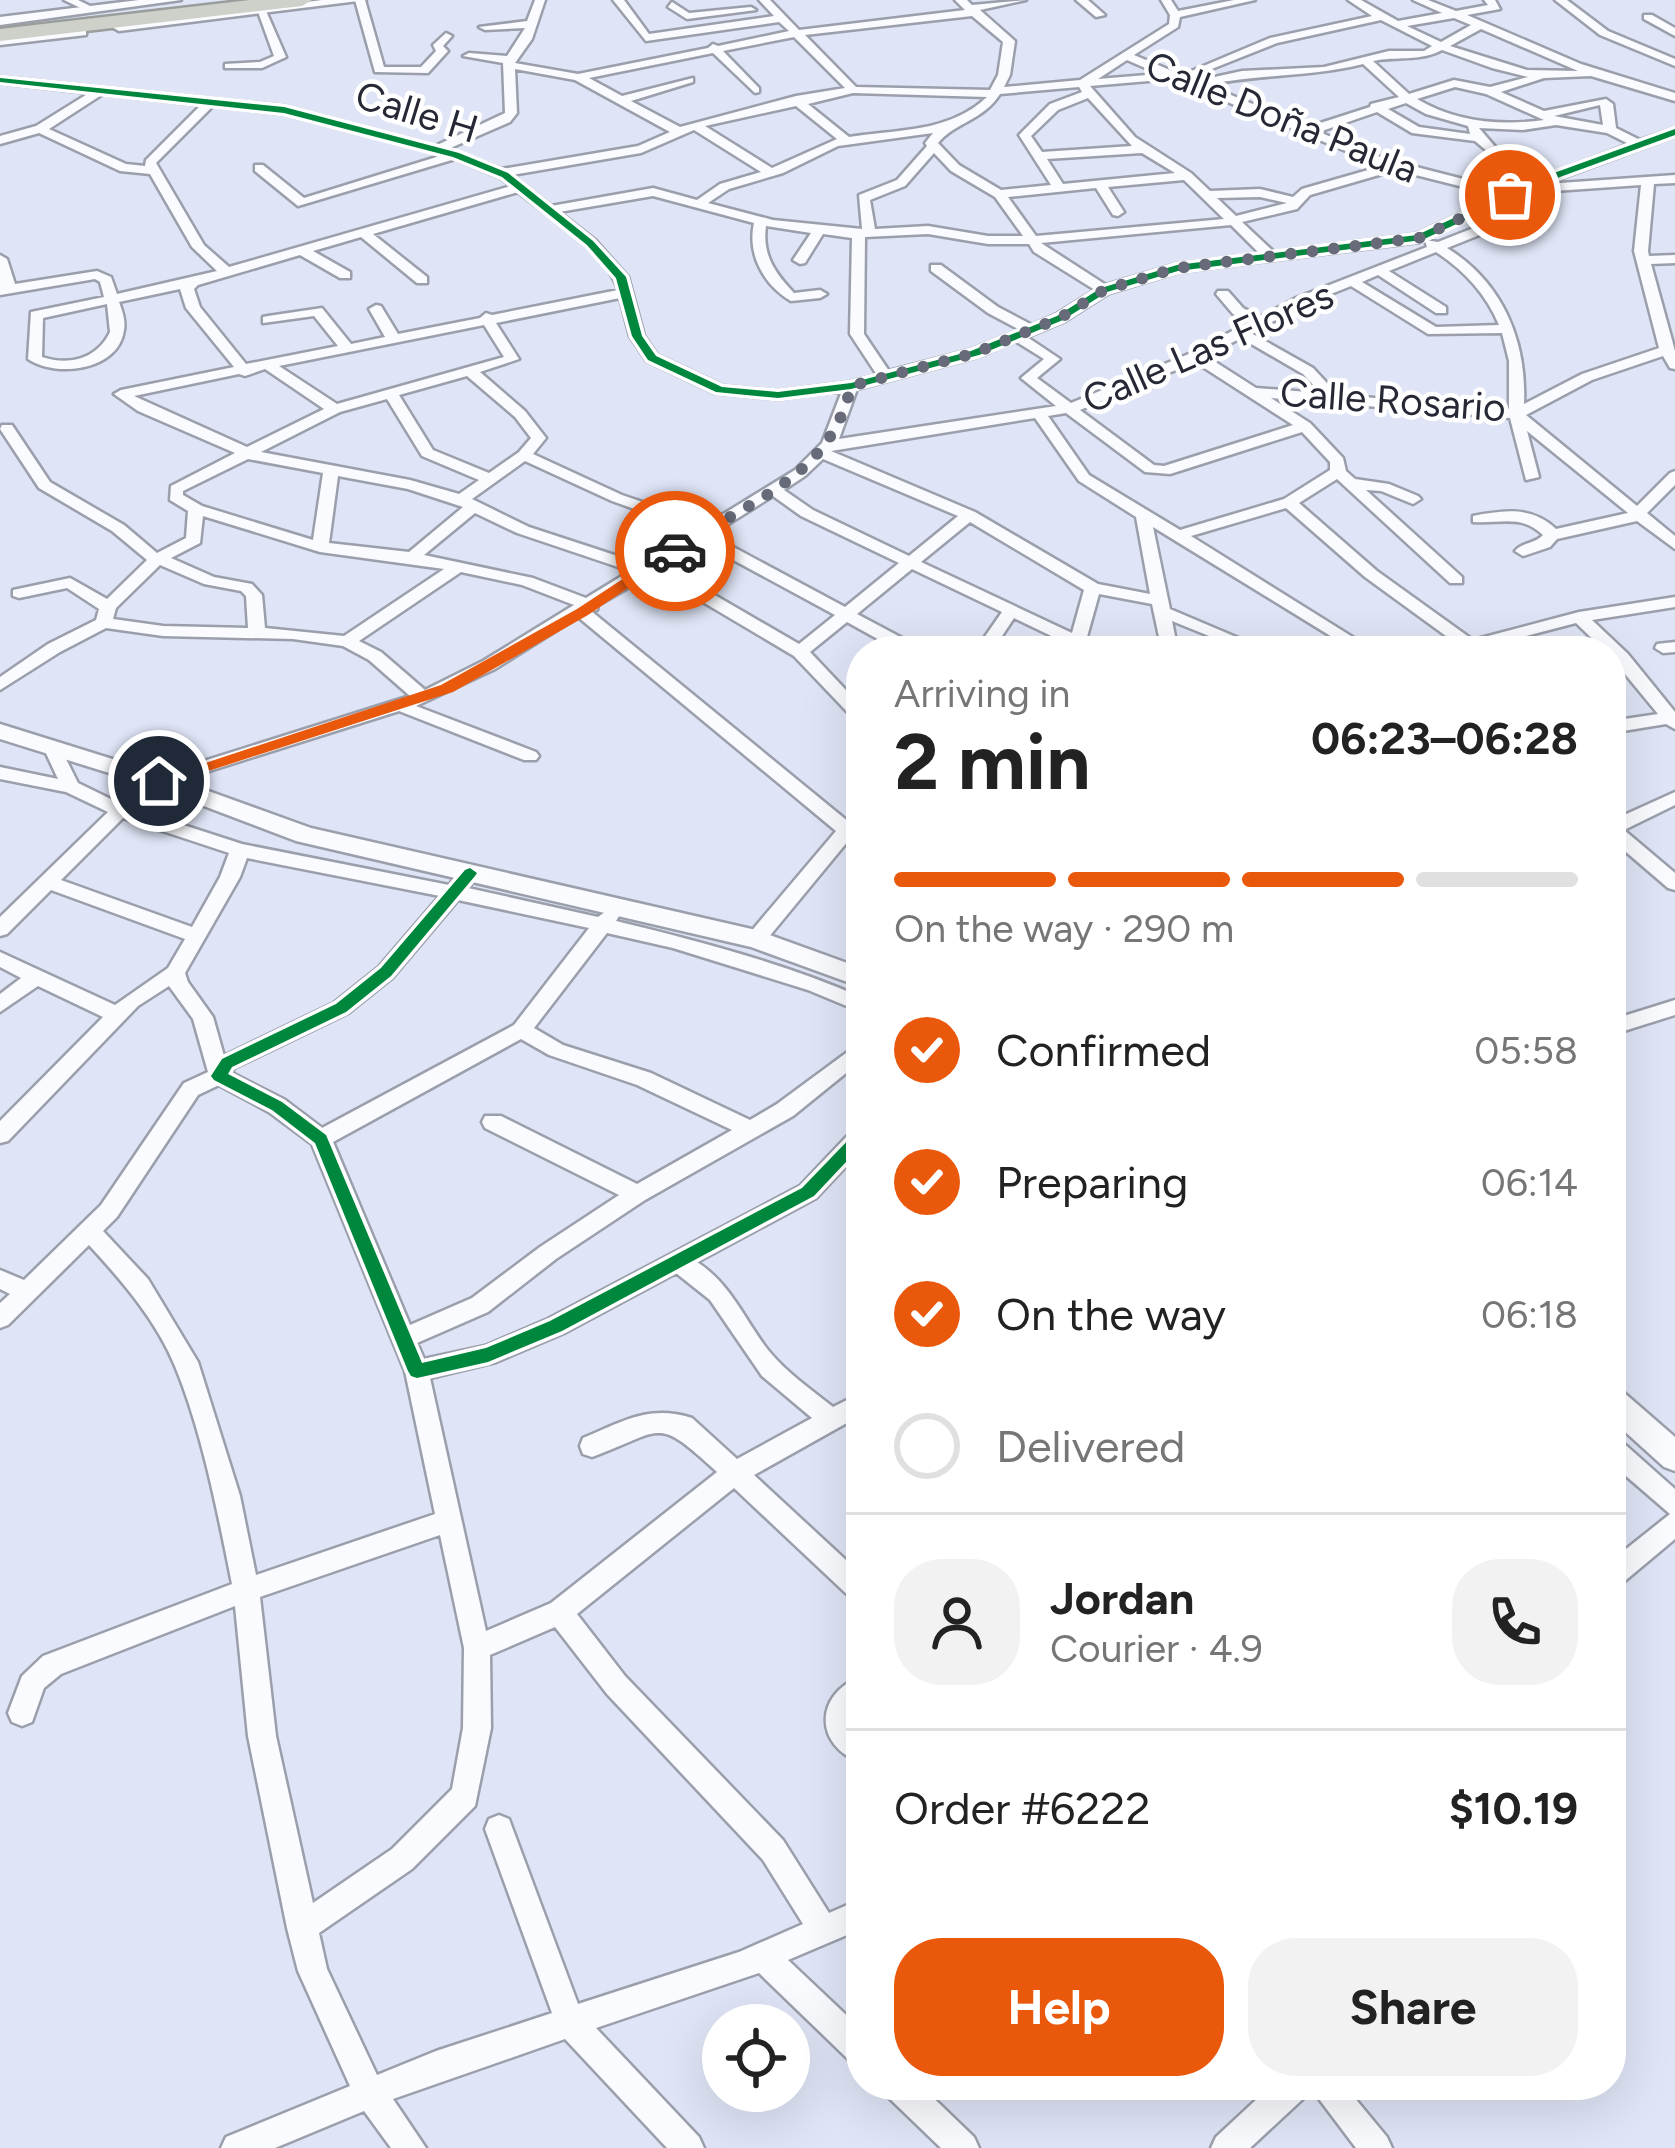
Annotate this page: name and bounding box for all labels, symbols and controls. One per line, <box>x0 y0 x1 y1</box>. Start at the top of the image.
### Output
street label: Calle Doña Paula <box>1139 41 1425 193</box>
street label: Calle H <box>350 71 484 153</box>
pin <box>1459 144 1561 246</box>
icon: bag <box>1477 162 1543 228</box>
street label: Calle Las Flores <box>1076 271 1340 423</box>
street label: Calle Rosario <box>1279 369 1507 431</box>
courier <box>615 491 735 611</box>
icon: car <box>642 518 708 584</box>
text: Arriving in <box>894 670 1070 717</box>
text: 06:23–06:28 <box>1311 711 1578 765</box>
text: 2 min <box>894 715 1090 809</box>
pin <box>108 730 210 832</box>
icon: home <box>126 748 192 814</box>
text: On the way · 290 m <box>894 905 1234 952</box>
icon: check <box>894 1017 960 1083</box>
text: Confirmed <box>996 1023 1211 1077</box>
text: 05:58 <box>1474 1027 1578 1074</box>
icon: check <box>894 1149 960 1215</box>
text: Preparing <box>996 1155 1188 1209</box>
text: 06:14 <box>1481 1159 1578 1206</box>
icon: check <box>894 1281 960 1347</box>
text: On the way <box>996 1287 1226 1341</box>
text: 06:18 <box>1481 1291 1578 1338</box>
text: Delivered <box>996 1419 1185 1473</box>
button: person <box>894 1559 1020 1685</box>
button: phone <box>1452 1559 1578 1685</box>
text: Jordan <box>1050 1571 1194 1625</box>
text: Courier · 4.9 <box>1050 1625 1263 1672</box>
text: Order #6222 <box>894 1781 1151 1835</box>
text: $10.19 <box>1449 1781 1578 1835</box>
button: Help <box>894 1938 1224 2076</box>
button: Share <box>1248 1938 1578 2076</box>
map controls <box>702 2004 810 2112</box>
button: locate <box>702 2004 810 2112</box>

